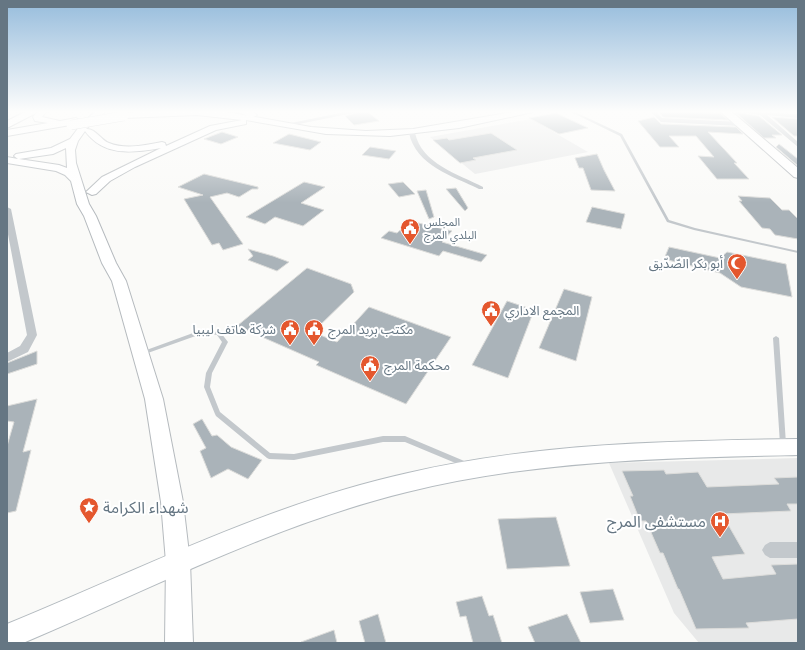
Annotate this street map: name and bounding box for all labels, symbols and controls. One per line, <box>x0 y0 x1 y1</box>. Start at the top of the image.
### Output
place label: المجلس البلدي المرج <box>424 216 477 245</box>
public building icon: المجلس البلدي المرج <box>399 217 421 245</box>
mosque icon: أبو بكر الصّدّيق <box>726 252 748 280</box>
place label: أبو بكر الصّدّيق <box>649 255 723 272</box>
public building icon: المجمع الاداري <box>480 299 502 327</box>
place label: المجمع الاداري <box>505 303 579 321</box>
public building icon: شركة هاتف ليبيا <box>279 318 301 346</box>
public building icon: مكتب بريد المرج <box>303 318 325 346</box>
place label: شركة هاتف ليبيا <box>192 322 276 337</box>
place label: مكتب بريد المرج <box>328 322 413 340</box>
public building icon: محكمة المرج <box>359 354 381 382</box>
place label: محكمة المرج <box>384 358 450 376</box>
place icon: شهداء الكرامة <box>78 496 100 524</box>
place label: شهداء الكرامة <box>103 498 188 517</box>
hospital icon: مستشفى المرج <box>709 510 731 538</box>
place label: مستشفى المرج <box>607 512 706 534</box>

